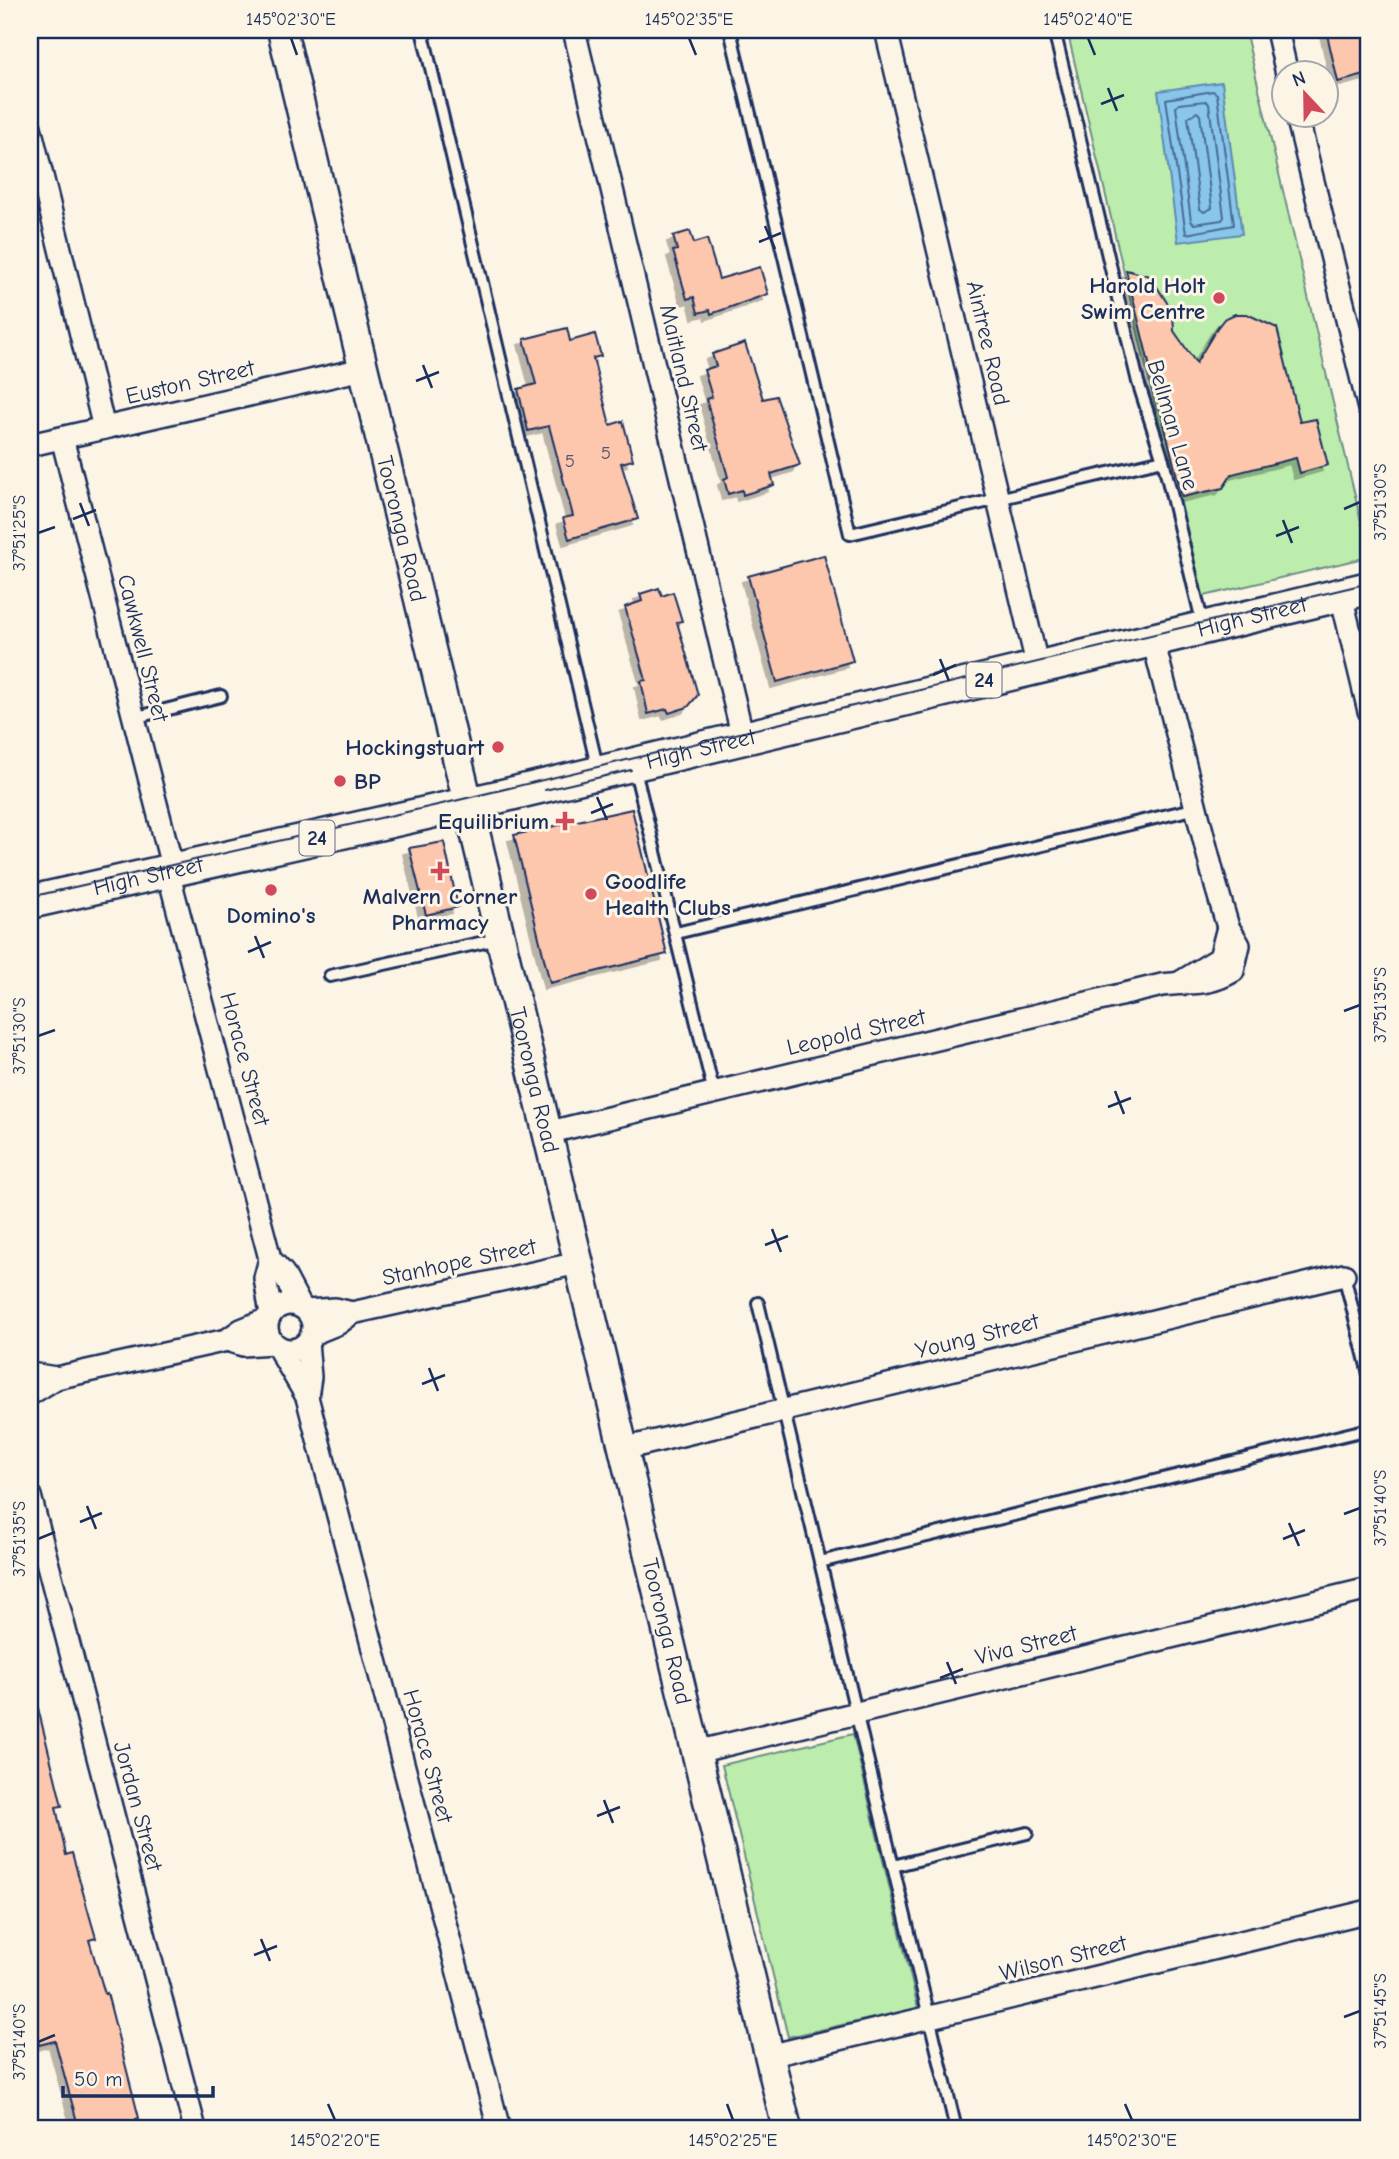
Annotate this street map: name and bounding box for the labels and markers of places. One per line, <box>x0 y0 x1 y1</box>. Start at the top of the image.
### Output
place label: Harold Holt Swim Centre <box>1081 272 1205 325</box>
marker: Harold Holt Swim Centre <box>1211 290 1227 306</box>
place label: Hockingstuart <box>345 734 484 761</box>
marker: Hockingstuart <box>490 739 506 755</box>
place label: BP <box>354 768 381 795</box>
marker: BP <box>332 773 348 789</box>
place label: Equilibrium <box>438 808 549 835</box>
marker: Equilibrium <box>555 811 575 831</box>
marker: Malvern Corner Pharmacy <box>432 863 448 879</box>
place label: Goodlife Health Clubs <box>605 868 731 921</box>
marker: Domino's <box>263 882 279 898</box>
place label: Malvern Corner Pharmacy <box>363 883 518 936</box>
marker: Goodlife Health Clubs <box>583 886 599 902</box>
place label: Domino's <box>226 902 316 929</box>

